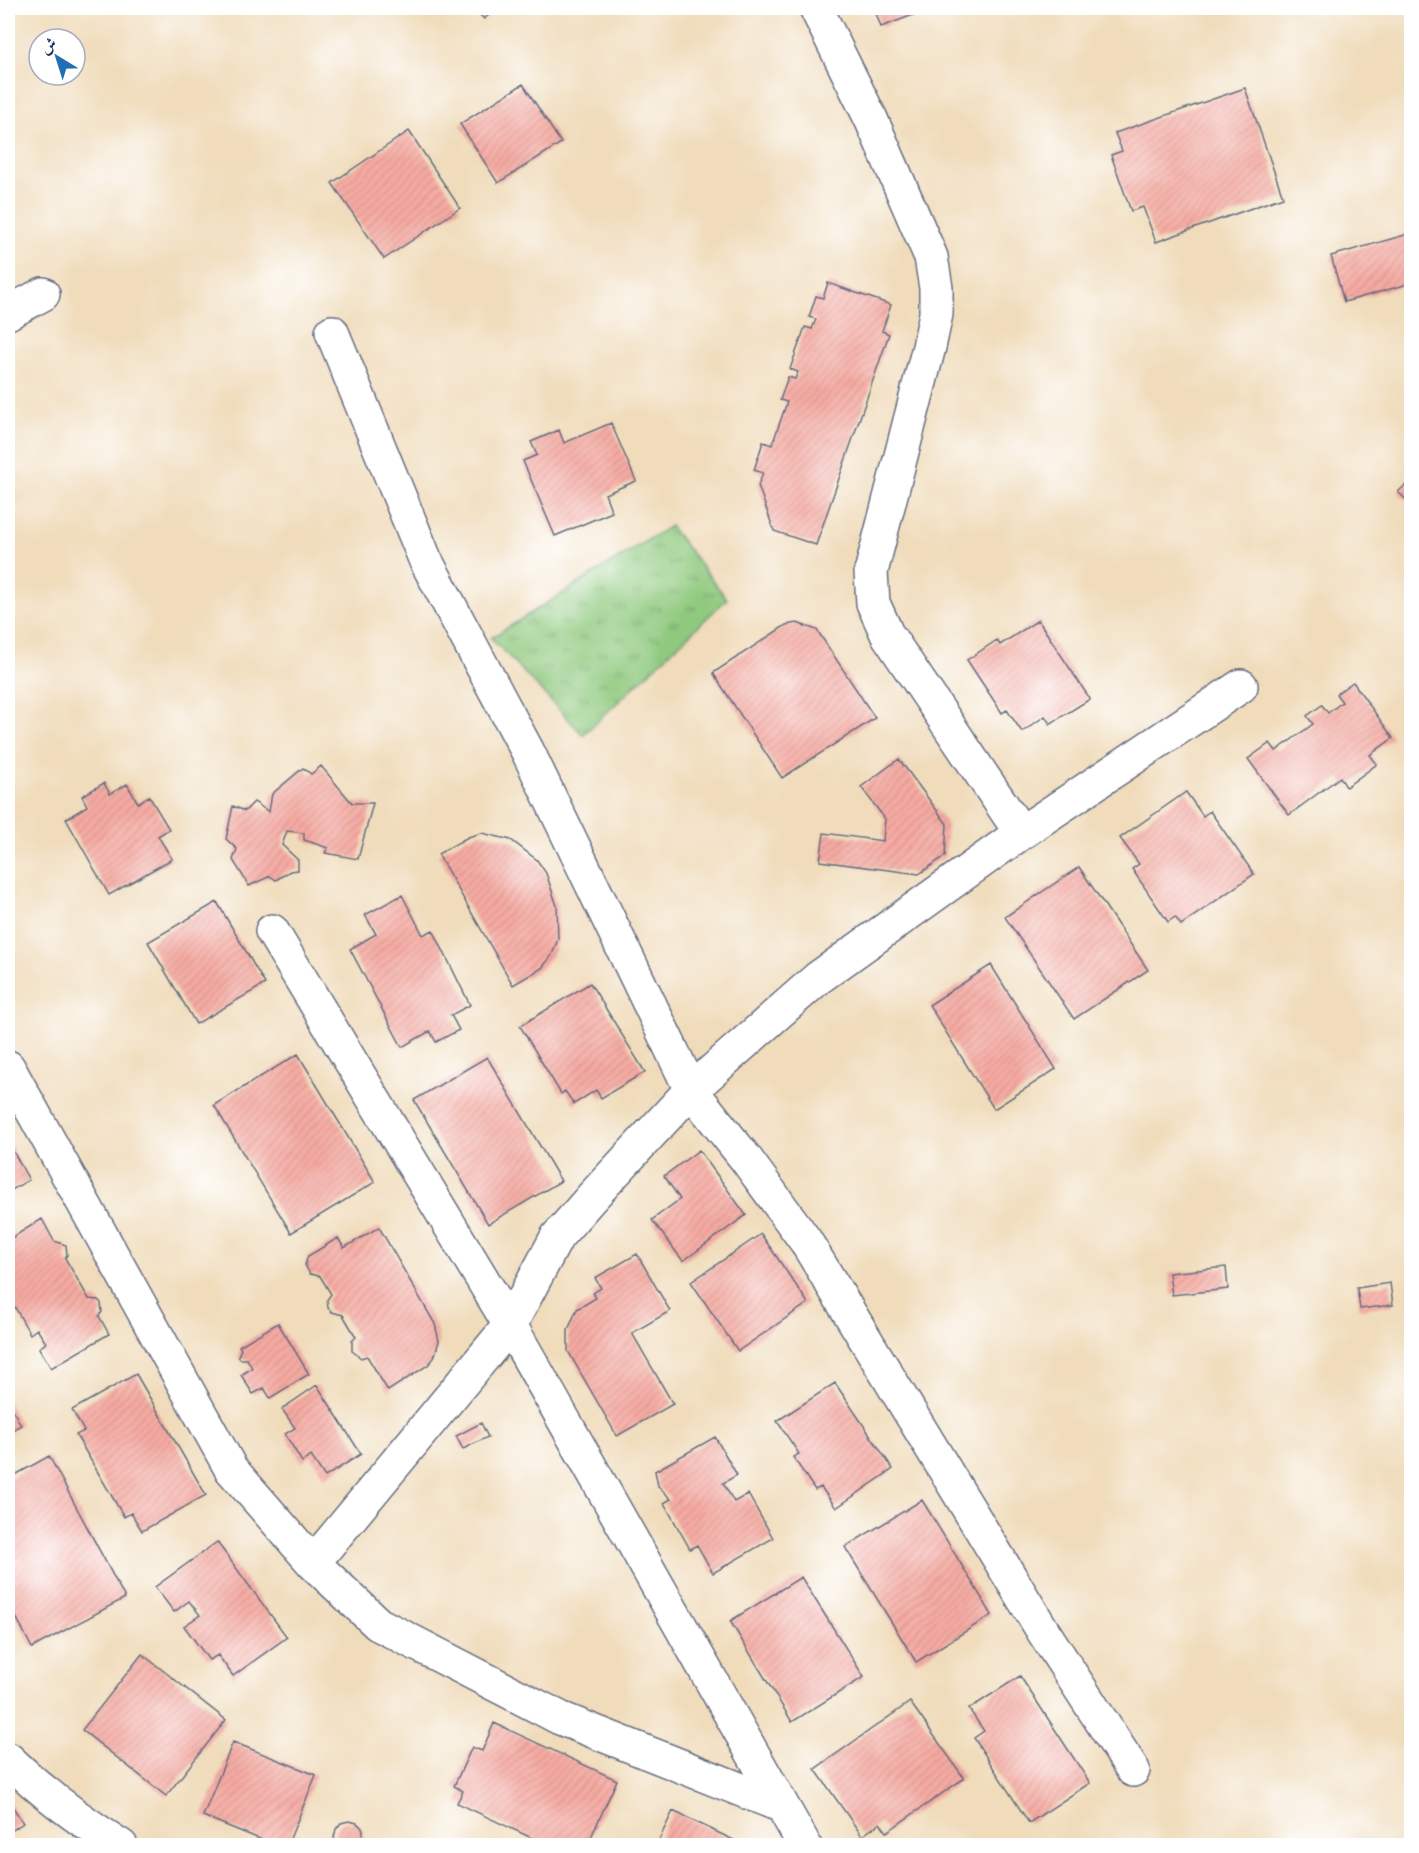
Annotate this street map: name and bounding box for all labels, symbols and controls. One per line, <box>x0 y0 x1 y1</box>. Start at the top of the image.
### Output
north arrow <box>27 27 87 87</box>
text: ش <box>36 33 63 61</box>

